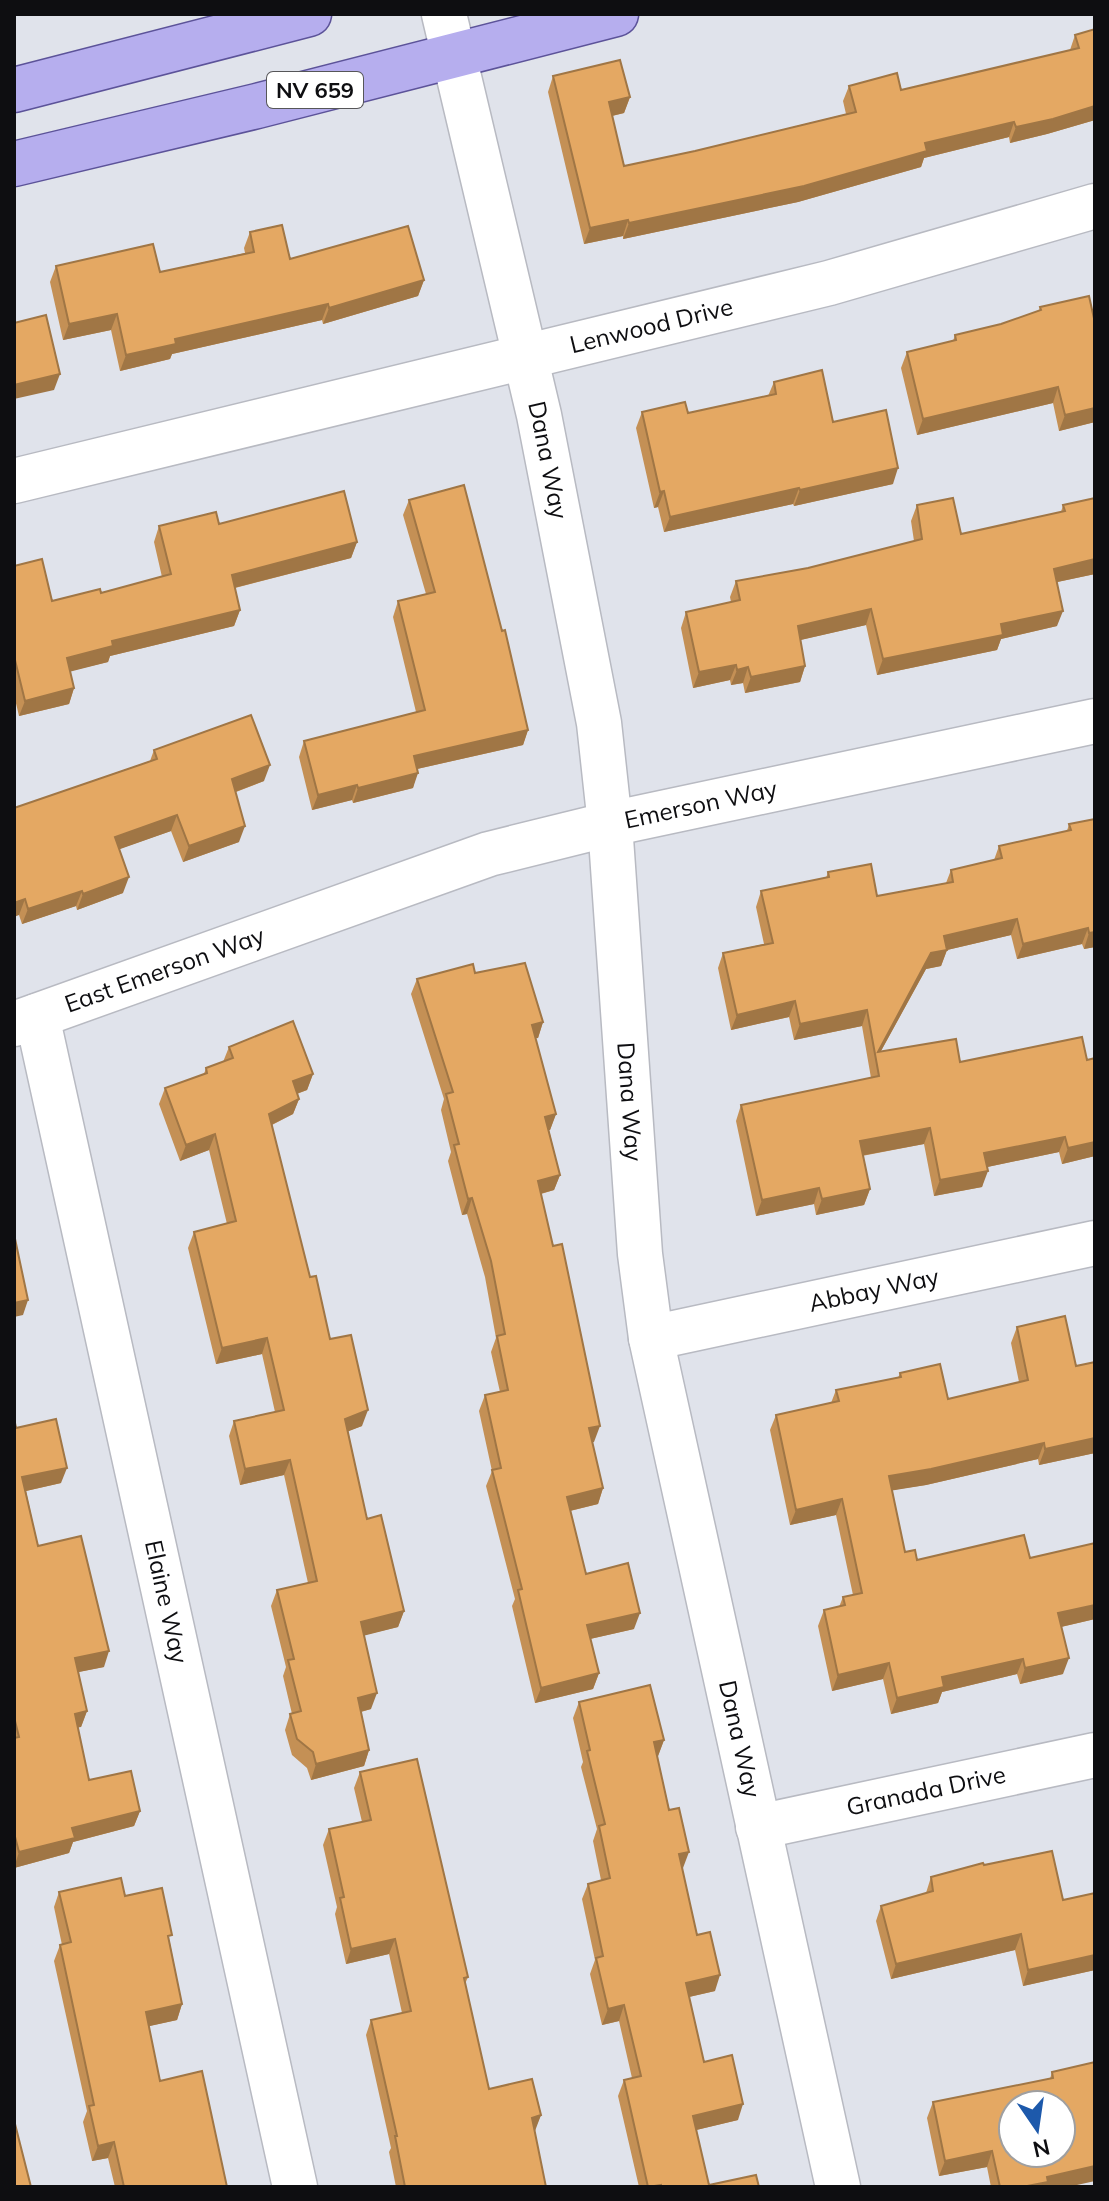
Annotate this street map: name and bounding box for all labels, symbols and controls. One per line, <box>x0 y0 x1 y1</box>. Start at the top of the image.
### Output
road number: NV 659 <box>267 72 363 108</box>
street label: Lenwood Drive <box>567 291 736 359</box>
street label: Dana Way <box>522 398 575 522</box>
street label: Emerson Way <box>622 773 780 835</box>
street label: East Emerson Way <box>60 920 268 1019</box>
street label: Dana Way <box>611 1041 650 1163</box>
street label: Abbay Way <box>806 1261 942 1318</box>
street label: Elaine Way <box>139 1537 195 1667</box>
street label: Dana Way <box>713 1677 768 1801</box>
street label: Granada Drive <box>844 1758 1008 1822</box>
north arrow <box>997 2089 1077 2169</box>
text: N <box>1030 2133 1053 2164</box>

